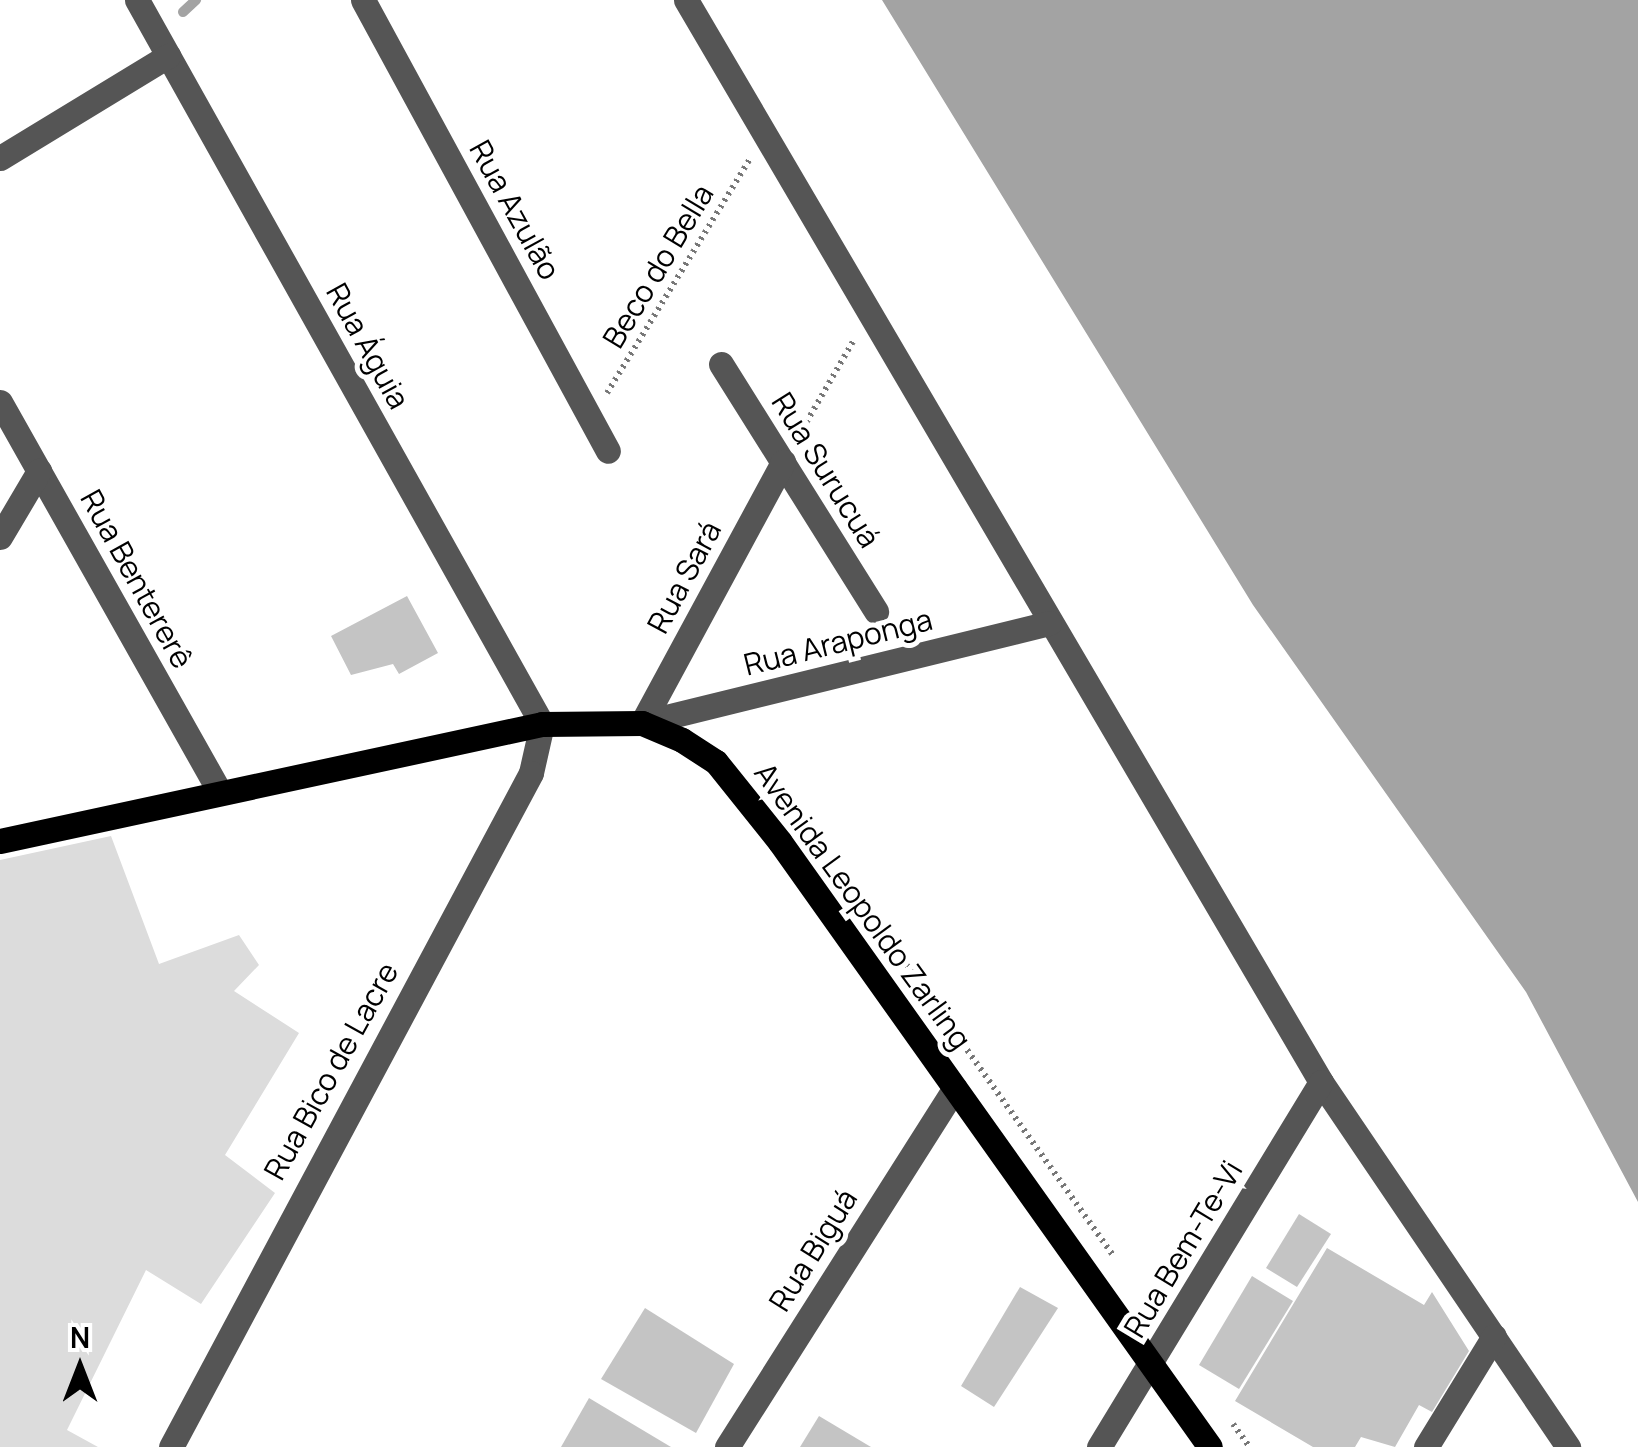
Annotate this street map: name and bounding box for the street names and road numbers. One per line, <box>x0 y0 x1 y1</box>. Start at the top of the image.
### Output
street label: Rua Azulão <box>462 134 568 286</box>
street label: Beco do Bella <box>595 178 721 354</box>
street label: Rua Águia <box>319 277 417 415</box>
street label: Rua Surucuá <box>764 386 888 554</box>
street label: Rua Bentererê <box>73 484 201 674</box>
street label: Rua Sará <box>640 515 728 639</box>
street label: Rua Araponga <box>740 601 936 683</box>
street label: Avenida Leopoldo Zarling <box>747 756 979 1056</box>
street label: Rua Bico de Lacre <box>256 956 406 1186</box>
street label: Rua Bem-Te-Vi <box>1116 1154 1250 1344</box>
street label: Rua Biguá <box>761 1182 865 1318</box>

